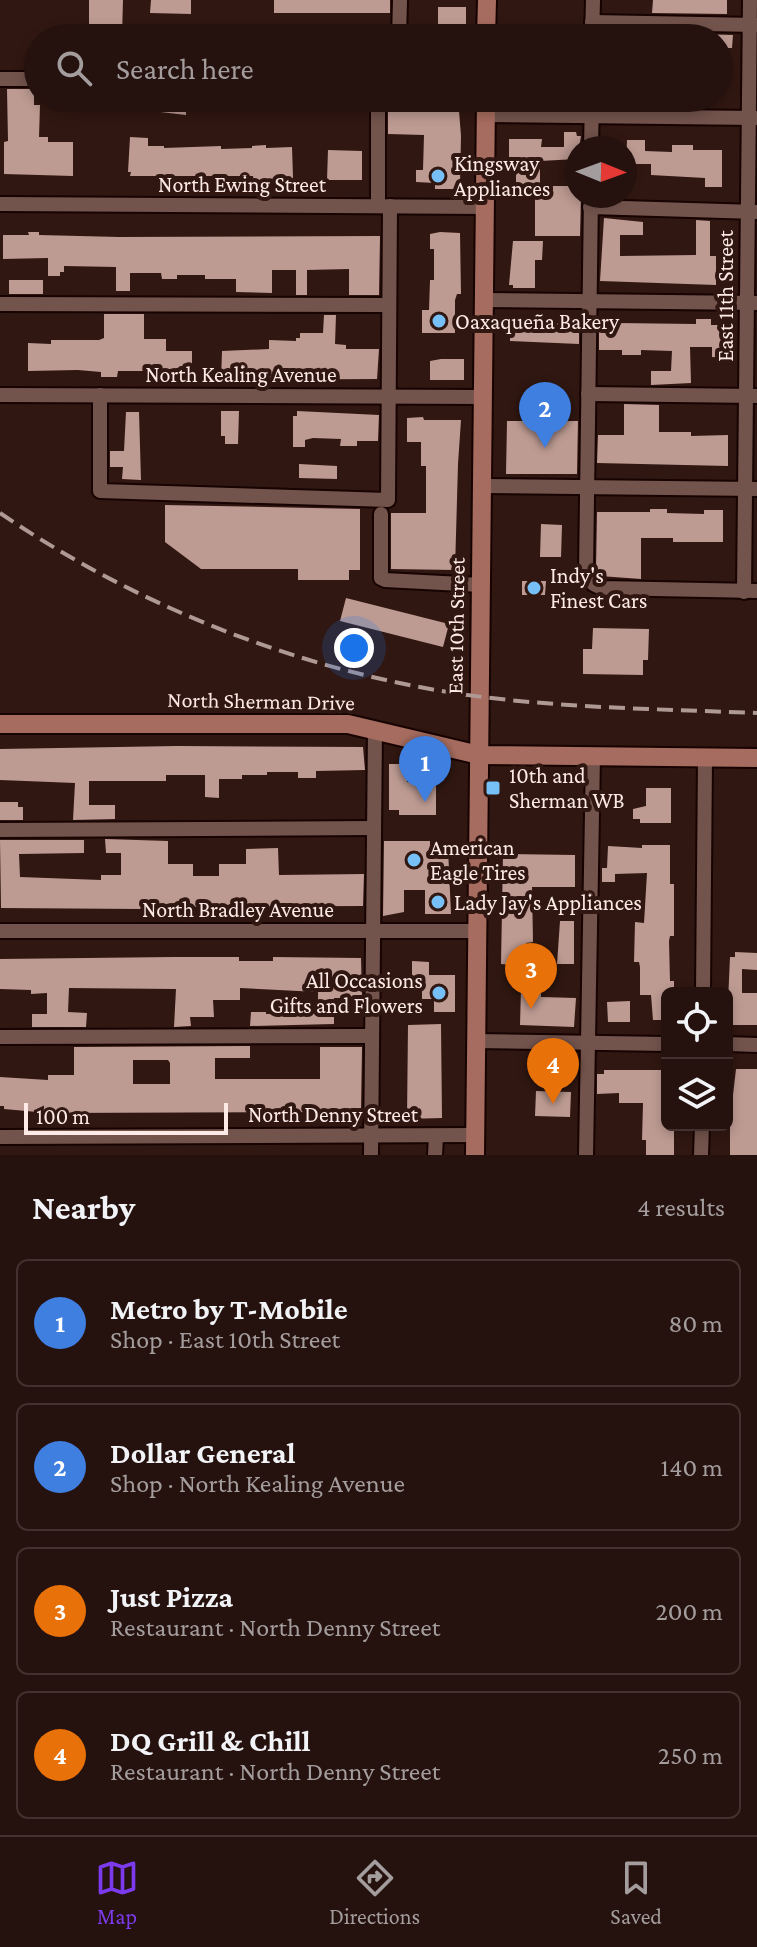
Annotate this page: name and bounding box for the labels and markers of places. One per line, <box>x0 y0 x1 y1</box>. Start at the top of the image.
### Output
place label: Kingsway Appliances <box>454 151 550 201</box>
marker: Kingsway Appliances <box>429 167 447 185</box>
place label: Oaxaqueña Bakery <box>455 309 620 334</box>
marker: Oaxaqueña Bakery <box>430 312 448 330</box>
pin: 2 <box>519 382 571 448</box>
place label: Indy's Finest Cars <box>550 563 647 613</box>
marker: Indy's Finest Cars <box>525 579 543 597</box>
pin: 1 <box>399 736 451 802</box>
place label: 10th and Sherman WB <box>509 763 625 813</box>
marker: 10th and Sherman WB <box>484 779 502 797</box>
place label: American Eagle Tires <box>430 835 526 885</box>
marker: American Eagle Tires <box>405 851 423 869</box>
place label: Lady Jay's Appliances <box>454 890 642 915</box>
marker: Lady Jay's Appliances <box>429 893 447 911</box>
pin: 3 <box>505 943 557 1009</box>
place label: All Occasions Gifts and Flowers <box>270 968 423 1018</box>
marker: All Occasions Gifts and Flowers <box>430 984 448 1002</box>
pin: 4 <box>527 1038 579 1104</box>

